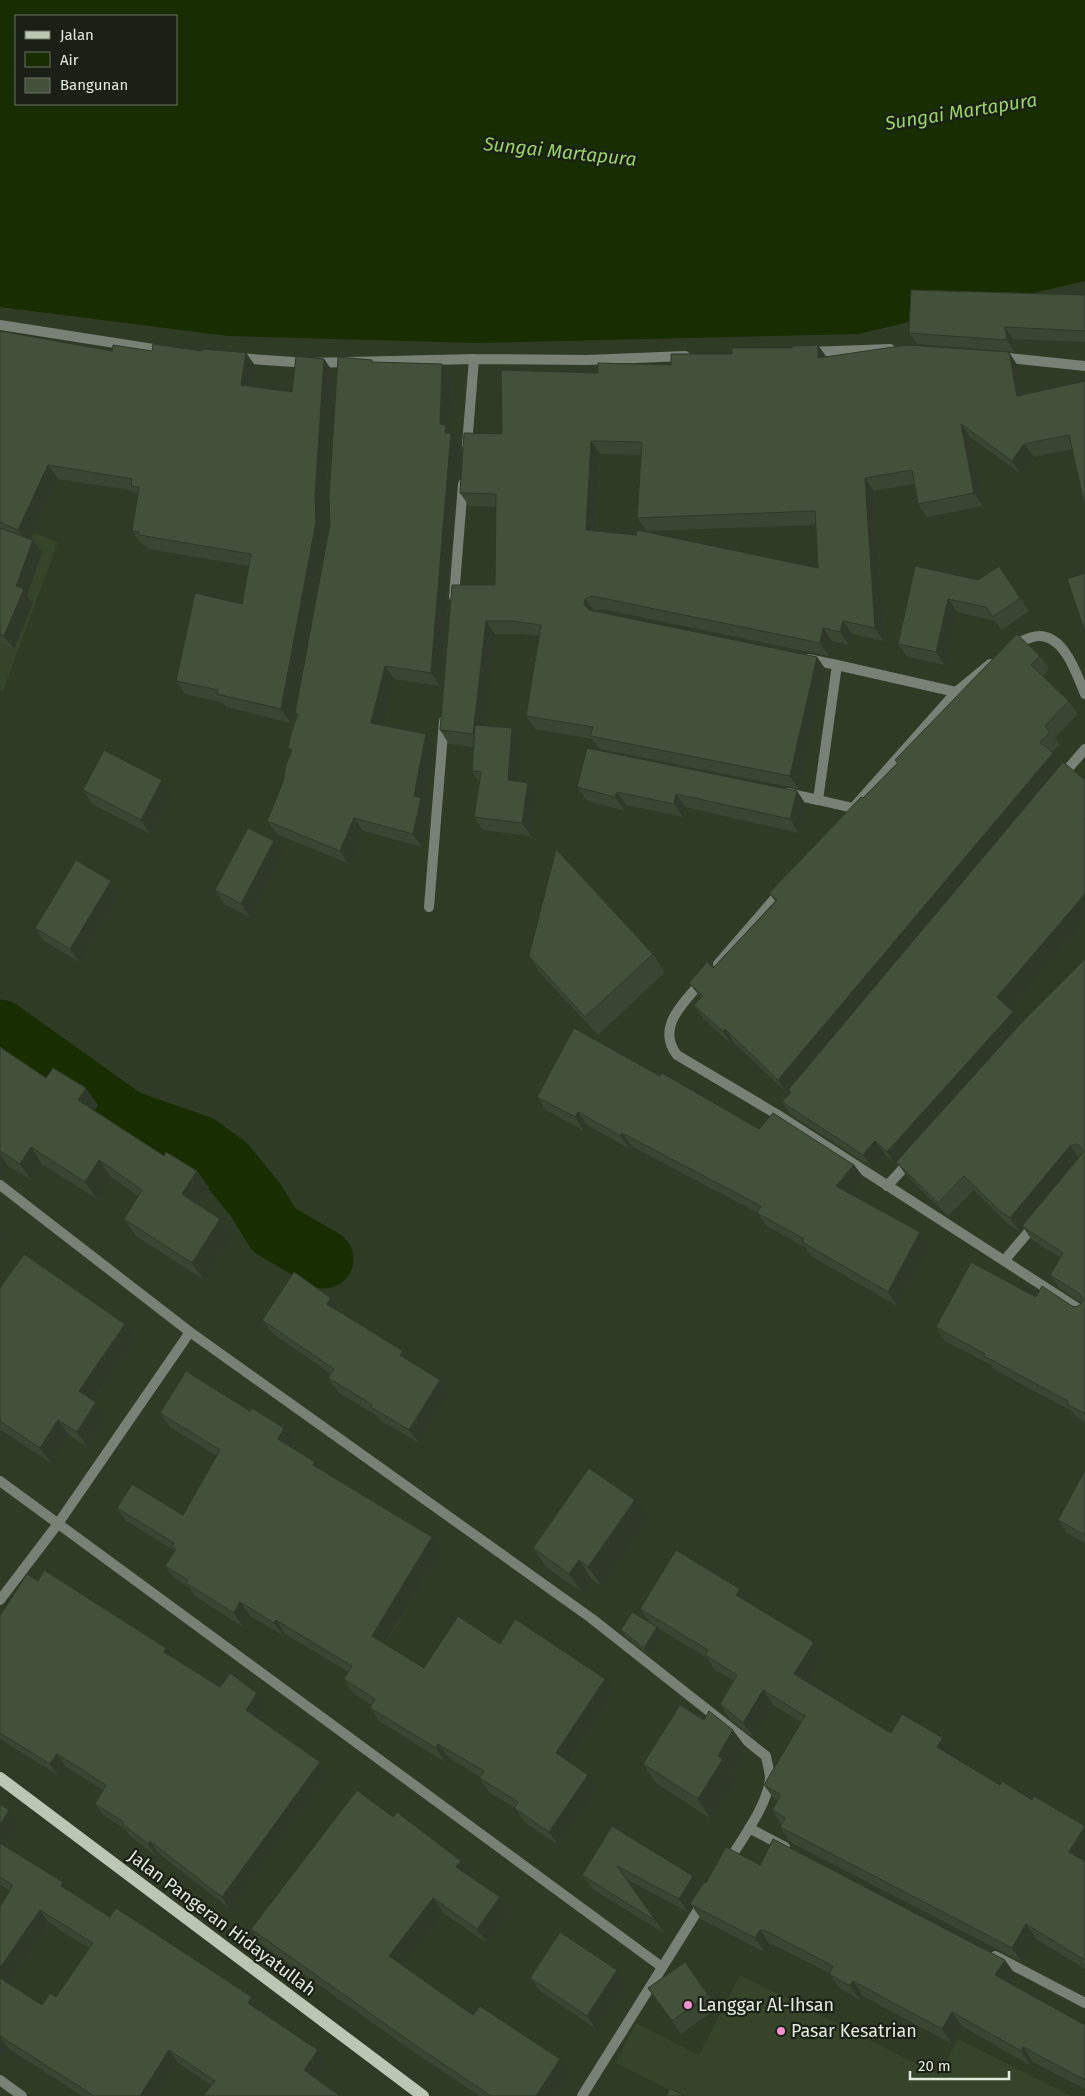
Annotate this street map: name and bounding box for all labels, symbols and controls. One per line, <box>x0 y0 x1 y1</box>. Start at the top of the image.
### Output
legend <box>15 15 178 105</box>
text: Jalan <box>60 26 94 44</box>
text: Air <box>60 51 79 69</box>
text: Bangunan <box>60 76 128 94</box>
water label: Sungai Martapura <box>882 88 1039 135</box>
water label: Sungai Martapura <box>481 132 638 171</box>
street label: Jalan Pangeran Hidayatullah <box>124 1845 320 2001</box>
place label: Langgar Al-Ihsan <box>698 1994 834 2016</box>
marker: Langgar Al-Ihsan <box>682 1999 694 2011</box>
place label: Pasar Kesatrian <box>791 2020 917 2042</box>
marker: Pasar Kesatrian <box>775 2025 787 2037</box>
scale bar <box>910 2048 1009 2080</box>
text: 20 m <box>918 2057 951 2075</box>

